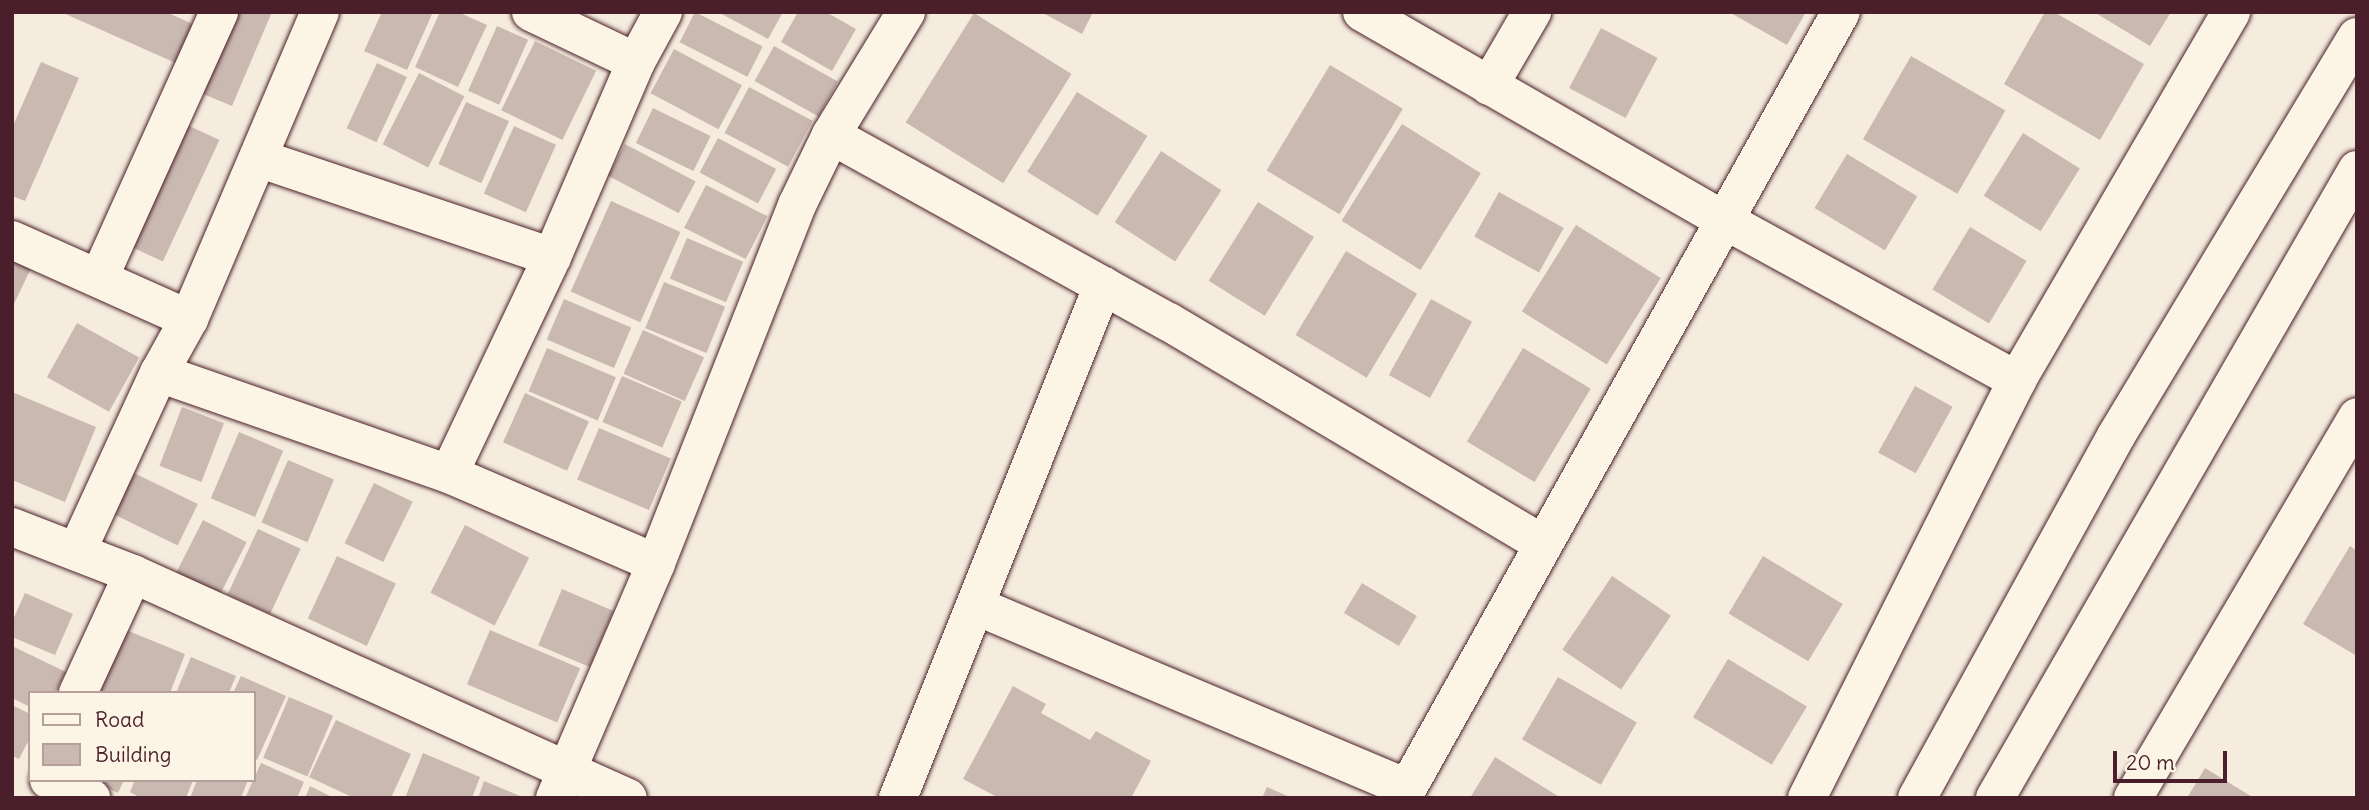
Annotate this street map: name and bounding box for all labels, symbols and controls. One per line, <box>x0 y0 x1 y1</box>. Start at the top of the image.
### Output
legend <box>28 691 256 782</box>
text: Road <box>95 706 144 733</box>
scale bar <box>2117 736 2231 780</box>
text: Building <box>95 741 171 768</box>
text: 20 m <box>2126 749 2175 776</box>

